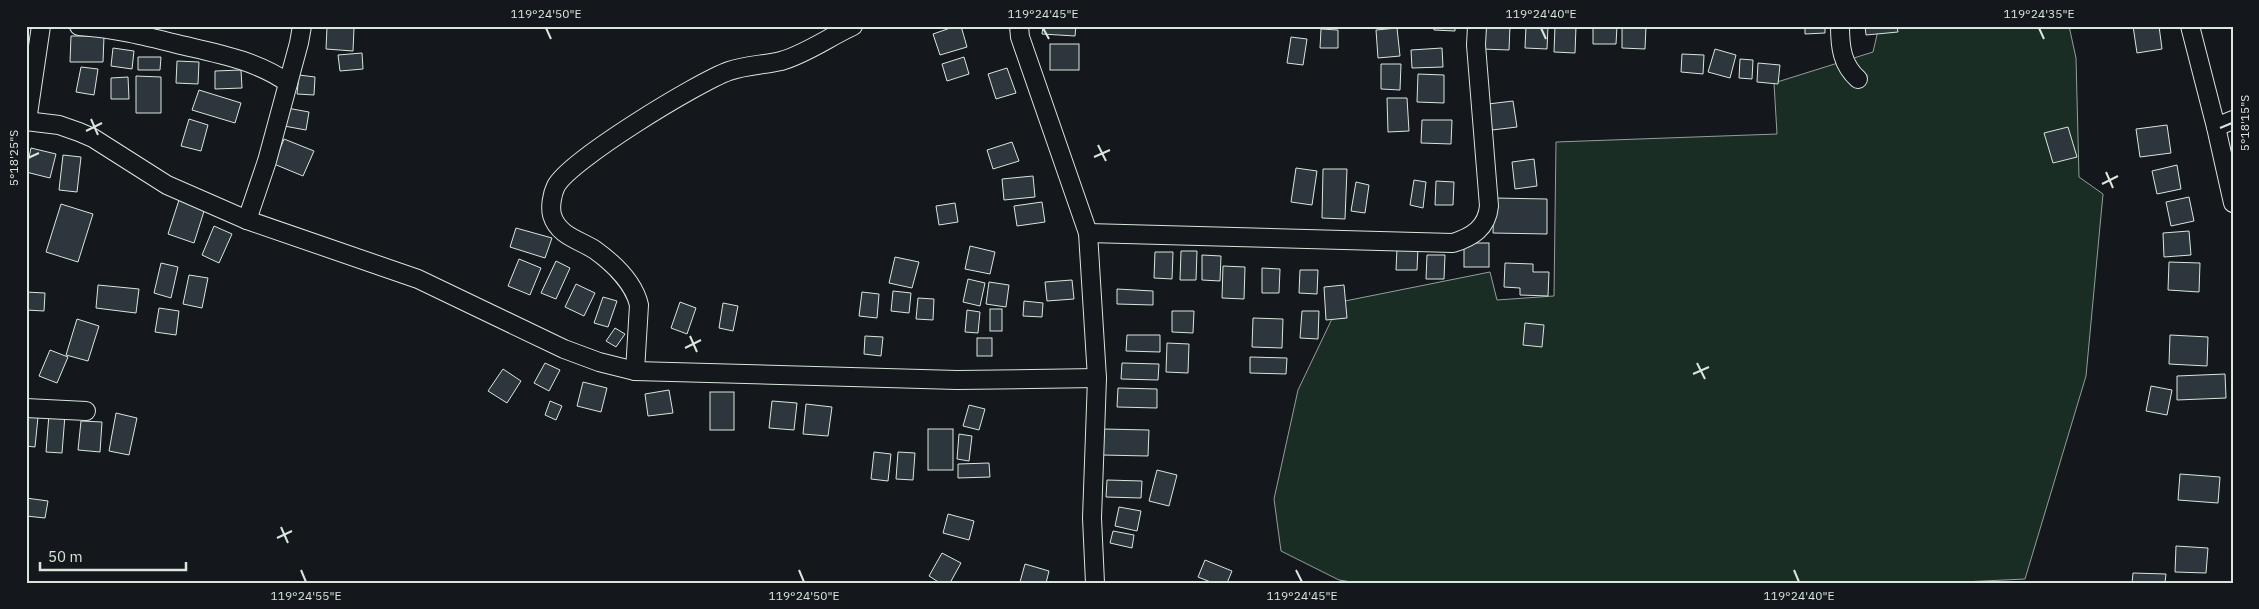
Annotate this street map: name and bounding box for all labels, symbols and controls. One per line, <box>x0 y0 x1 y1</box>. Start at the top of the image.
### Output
text: 119°24'50"E <box>511 6 581 21</box>
text: 119°24'45"E <box>1008 6 1078 21</box>
text: 119°24'40"E <box>1506 6 1576 21</box>
text: 119°24'35"E <box>2004 6 2074 21</box>
text: 5°18'15"S <box>2237 95 2252 151</box>
text: 5°18'25"S <box>6 130 21 186</box>
scale bar <box>40 539 186 571</box>
text: 50 m <box>48 547 83 566</box>
text: 119°24'55"E <box>271 588 341 603</box>
text: 119°24'50"E <box>769 588 839 603</box>
text: 119°24'45"E <box>1267 588 1337 603</box>
text: 119°24'40"E <box>1764 588 1834 603</box>

